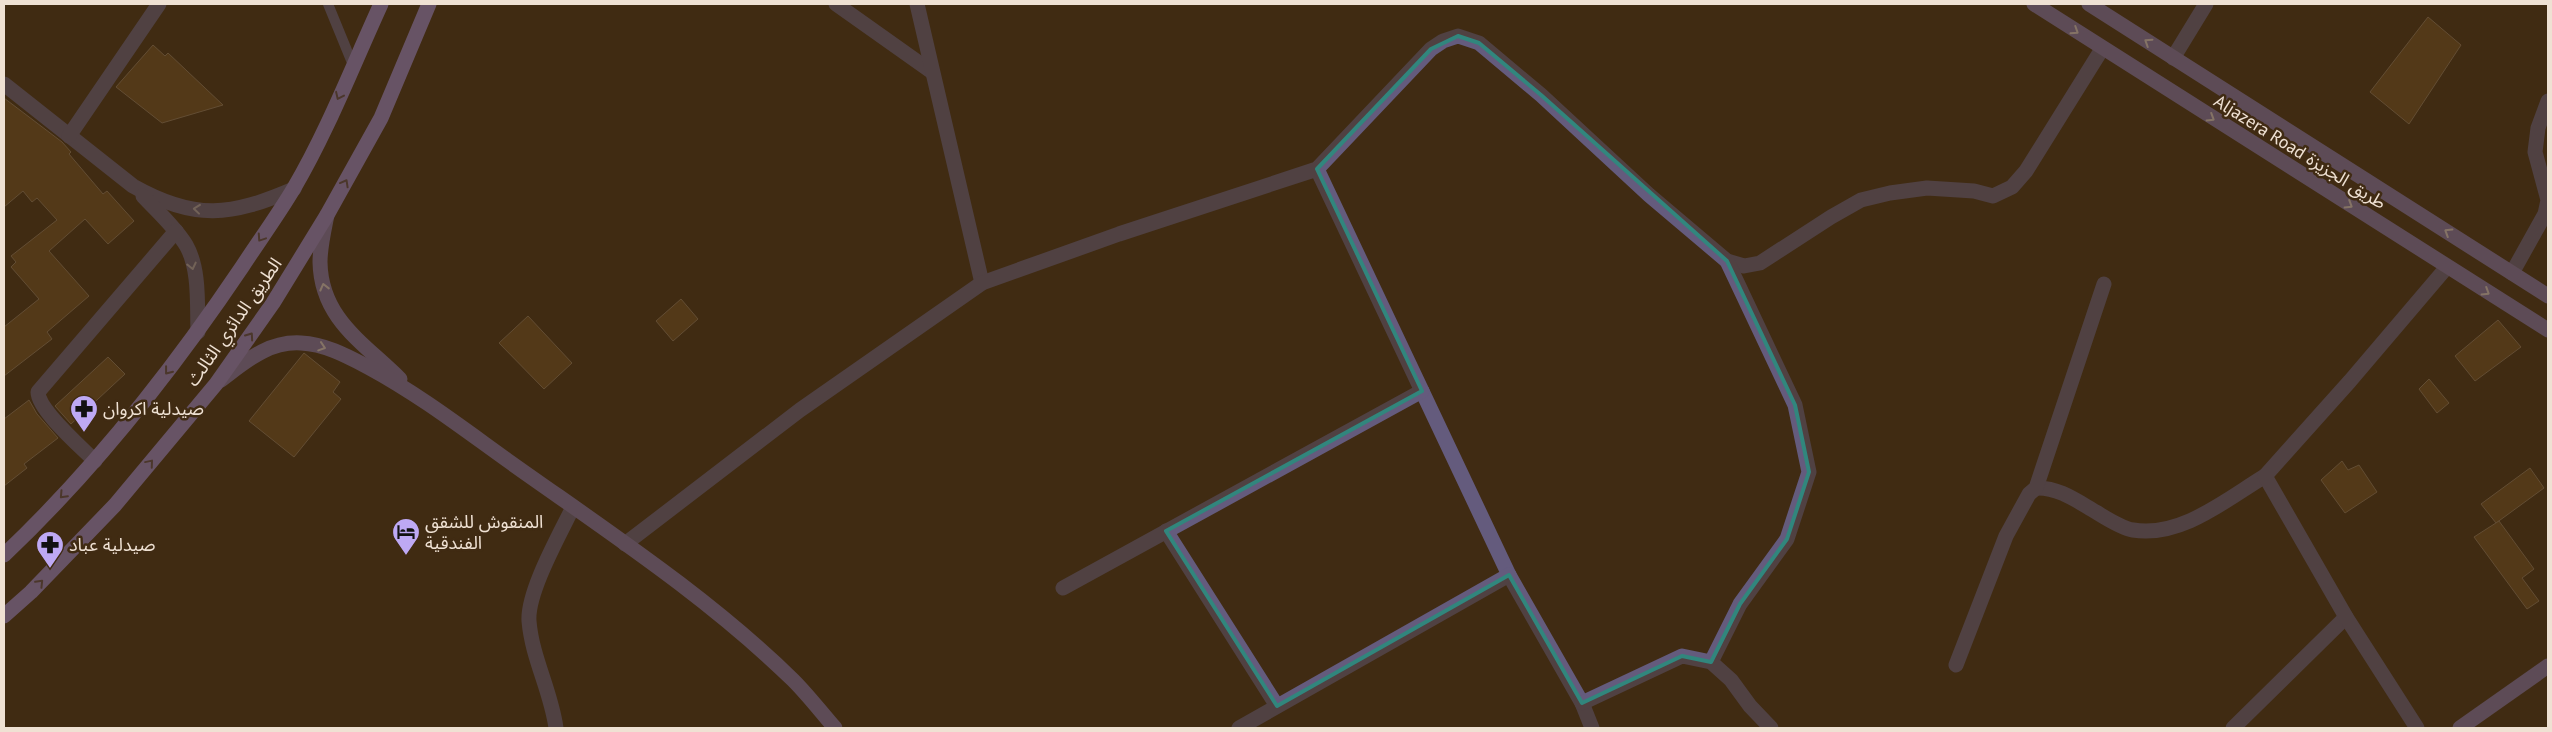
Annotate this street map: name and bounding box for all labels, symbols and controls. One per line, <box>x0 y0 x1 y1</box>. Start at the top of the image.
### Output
one-way arrow <box>2069 24 2078 34</box>
one-way arrow <box>2145 39 2154 48</box>
street label: Aljazera Road طريق الجزيزة <box>2210 89 2391 214</box>
one-way arrow <box>335 91 346 100</box>
one-way arrow <box>2206 112 2215 121</box>
one-way arrow <box>339 179 349 188</box>
one-way arrow <box>2343 199 2352 208</box>
one-way arrow <box>193 204 201 215</box>
one-way arrow <box>2444 229 2453 239</box>
one-way arrow <box>258 232 267 242</box>
street label: الطريق الدائري الثالث <box>181 253 288 392</box>
one-way arrow <box>186 262 197 271</box>
one-way arrow <box>319 282 330 291</box>
one-way arrow <box>2481 285 2490 295</box>
one-way arrow <box>244 332 253 342</box>
one-way arrow <box>317 341 325 351</box>
one-way arrow <box>165 365 174 375</box>
pharmacy icon: صيدلية اكروان <box>69 394 99 433</box>
place label: صيدلية اكروان <box>103 397 204 420</box>
one-way arrow <box>144 460 153 469</box>
one-way arrow <box>60 490 69 499</box>
place label: المنقوش للشقق الفندقية <box>425 510 543 554</box>
hotel icon: المنقوش للشقق الفندقية <box>391 517 421 556</box>
pharmacy icon: صيدلية عباد <box>35 530 65 569</box>
place label: صيدلية عباد <box>69 533 156 556</box>
one-way arrow <box>34 580 43 589</box>

